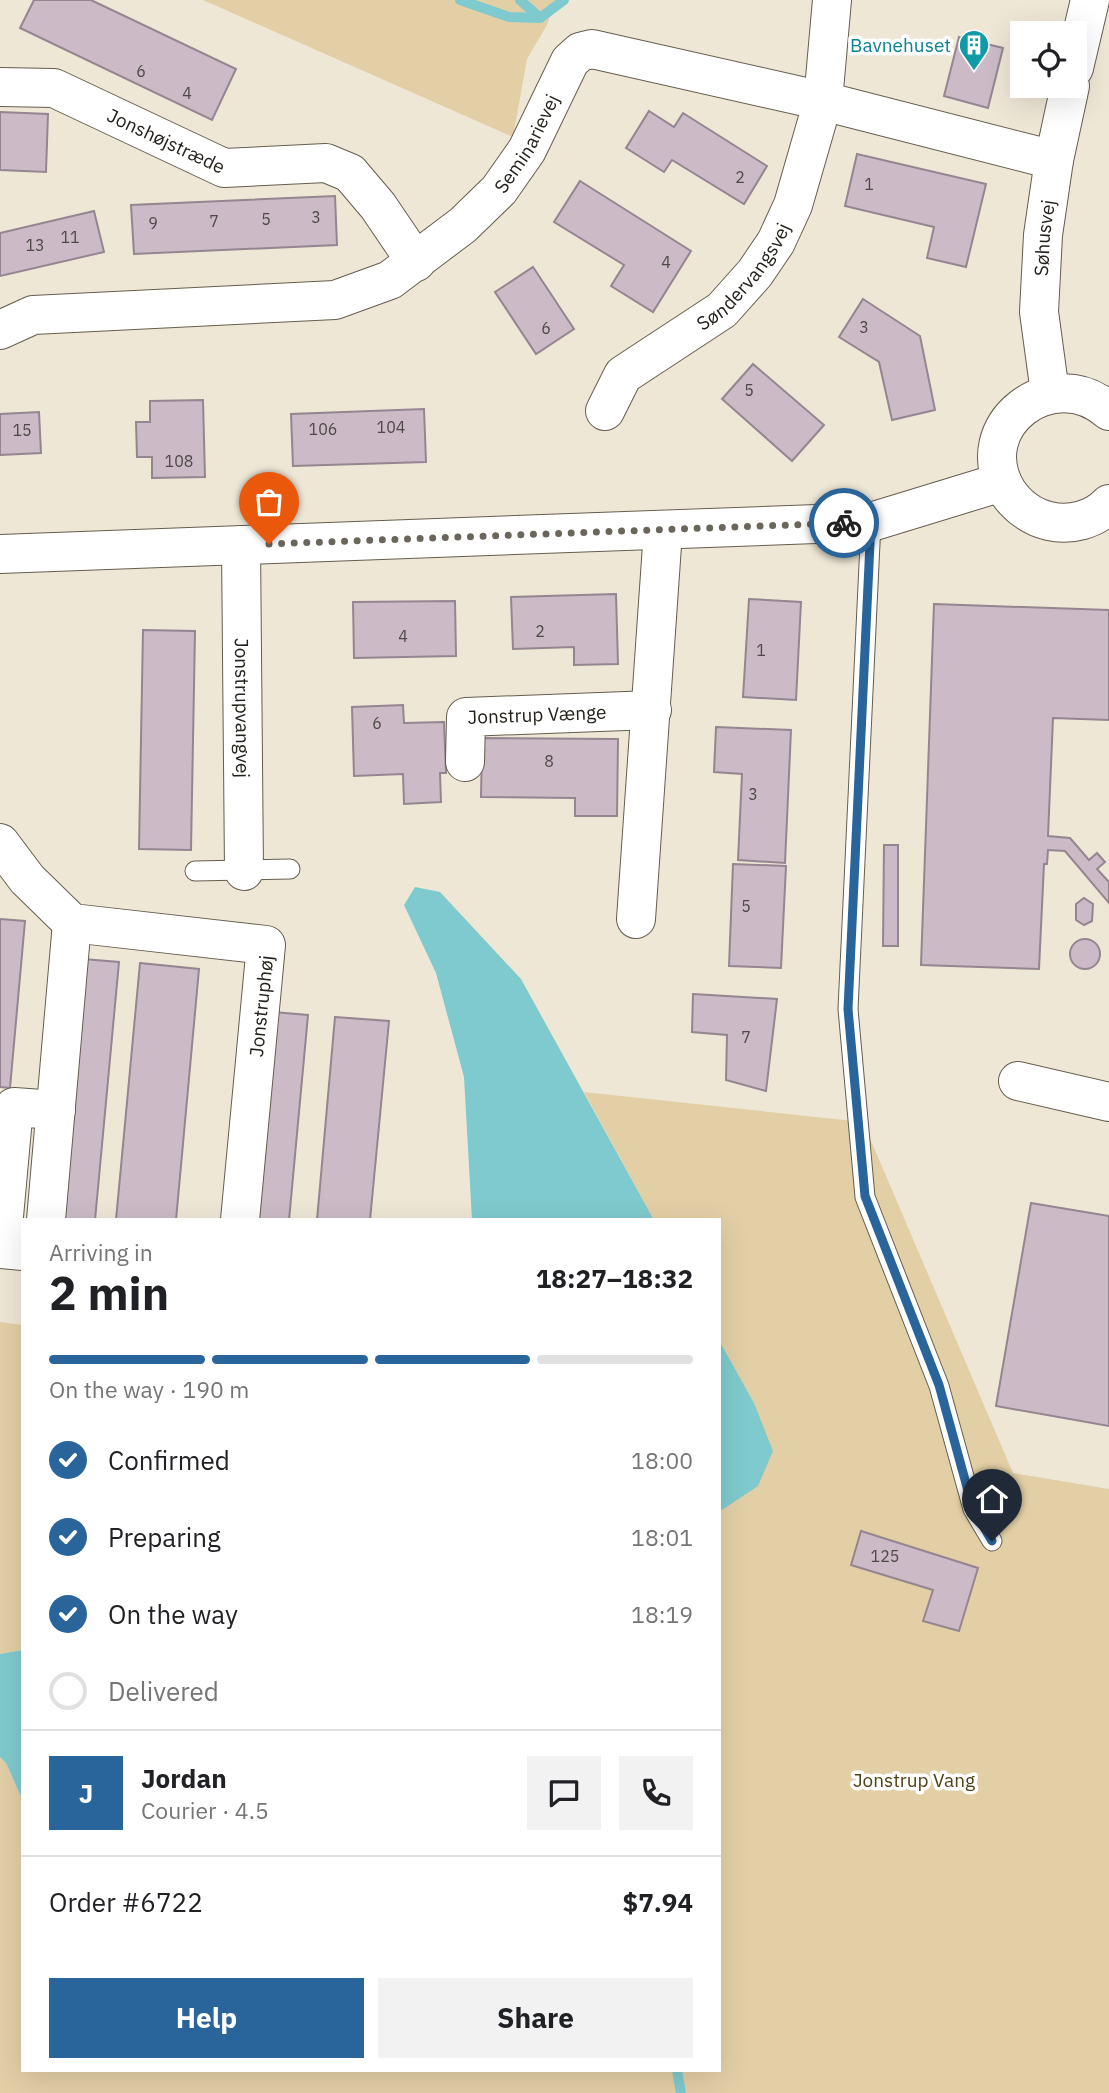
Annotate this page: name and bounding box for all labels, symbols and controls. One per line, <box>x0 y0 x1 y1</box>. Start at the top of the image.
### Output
map controls <box>1010 21 1087 98</box>
button: locate <box>1010 21 1087 98</box>
building icon: Bavnehuset <box>957 28 991 72</box>
place label: Bavnehuset <box>850 33 951 57</box>
house number: 6 <box>136 61 146 81</box>
house number: 4 <box>182 83 192 103</box>
street label: Seminarievej <box>489 90 564 198</box>
street label: Jonshøjstræde <box>103 103 229 179</box>
house number: 2 <box>735 167 745 187</box>
house number: 1 <box>864 174 874 194</box>
street label: Søhusvej <box>1029 198 1060 277</box>
house number: 3 <box>311 207 321 227</box>
house number: 5 <box>261 209 271 229</box>
house number: 7 <box>209 211 219 231</box>
house number: 9 <box>148 213 158 233</box>
street label: Søndervangsvej <box>692 219 795 335</box>
house number: 11 <box>60 227 80 247</box>
house number: 13 <box>25 235 45 255</box>
house number: 4 <box>661 252 671 272</box>
house number: 3 <box>859 317 869 337</box>
house number: 6 <box>541 318 551 338</box>
house number: 5 <box>744 380 754 400</box>
house number: 104 <box>377 417 405 437</box>
house number: 106 <box>309 419 337 439</box>
house number: 15 <box>12 420 32 440</box>
house number: 108 <box>165 451 193 471</box>
pin <box>239 472 299 544</box>
icon: bag <box>250 483 288 521</box>
courier <box>809 488 879 558</box>
icon: bike <box>825 504 863 542</box>
house number: 2 <box>535 621 545 641</box>
house number: 4 <box>398 626 408 646</box>
street label: Jonstrupvangvej <box>230 638 255 778</box>
house number: 1 <box>756 640 766 660</box>
street label: Jonstrup Vænge <box>467 700 607 729</box>
house number: 6 <box>372 713 382 733</box>
house number: 8 <box>544 751 554 771</box>
house number: 3 <box>748 784 758 804</box>
house number: 5 <box>741 896 751 916</box>
street label: Jonstruphøj <box>244 954 278 1058</box>
house number: 7 <box>741 1027 751 1047</box>
text: Arriving in <box>49 1237 153 1267</box>
text: 18:27–18:32 <box>536 1261 693 1295</box>
text: 2 min <box>49 1263 169 1323</box>
text: On the way · 190 m <box>49 1374 249 1404</box>
icon: check <box>49 1441 87 1479</box>
text: Confirmed <box>108 1443 230 1477</box>
text: 18:00 <box>631 1445 693 1475</box>
pin <box>962 1469 1022 1541</box>
icon: home <box>973 1480 1011 1518</box>
icon: check <box>49 1518 87 1556</box>
text: Preparing <box>108 1520 221 1554</box>
text: 18:01 <box>631 1522 693 1552</box>
house number: 125 <box>871 1546 899 1566</box>
icon: check <box>49 1595 87 1633</box>
text: On the way <box>108 1597 238 1631</box>
text: 18:19 <box>631 1599 693 1629</box>
text: Delivered <box>108 1674 219 1708</box>
button: chat <box>527 1756 601 1830</box>
button: phone <box>619 1756 693 1830</box>
text: Jordan <box>141 1761 227 1795</box>
park label: Jonstrup Vang <box>853 1768 975 1792</box>
text: J <box>79 1776 93 1810</box>
text: Courier · 4.5 <box>141 1795 269 1825</box>
text: Order #6722 <box>49 1885 203 1919</box>
text: $7.94 <box>623 1885 693 1919</box>
button: Help <box>49 1978 364 2058</box>
button: Share <box>378 1978 693 2058</box>

